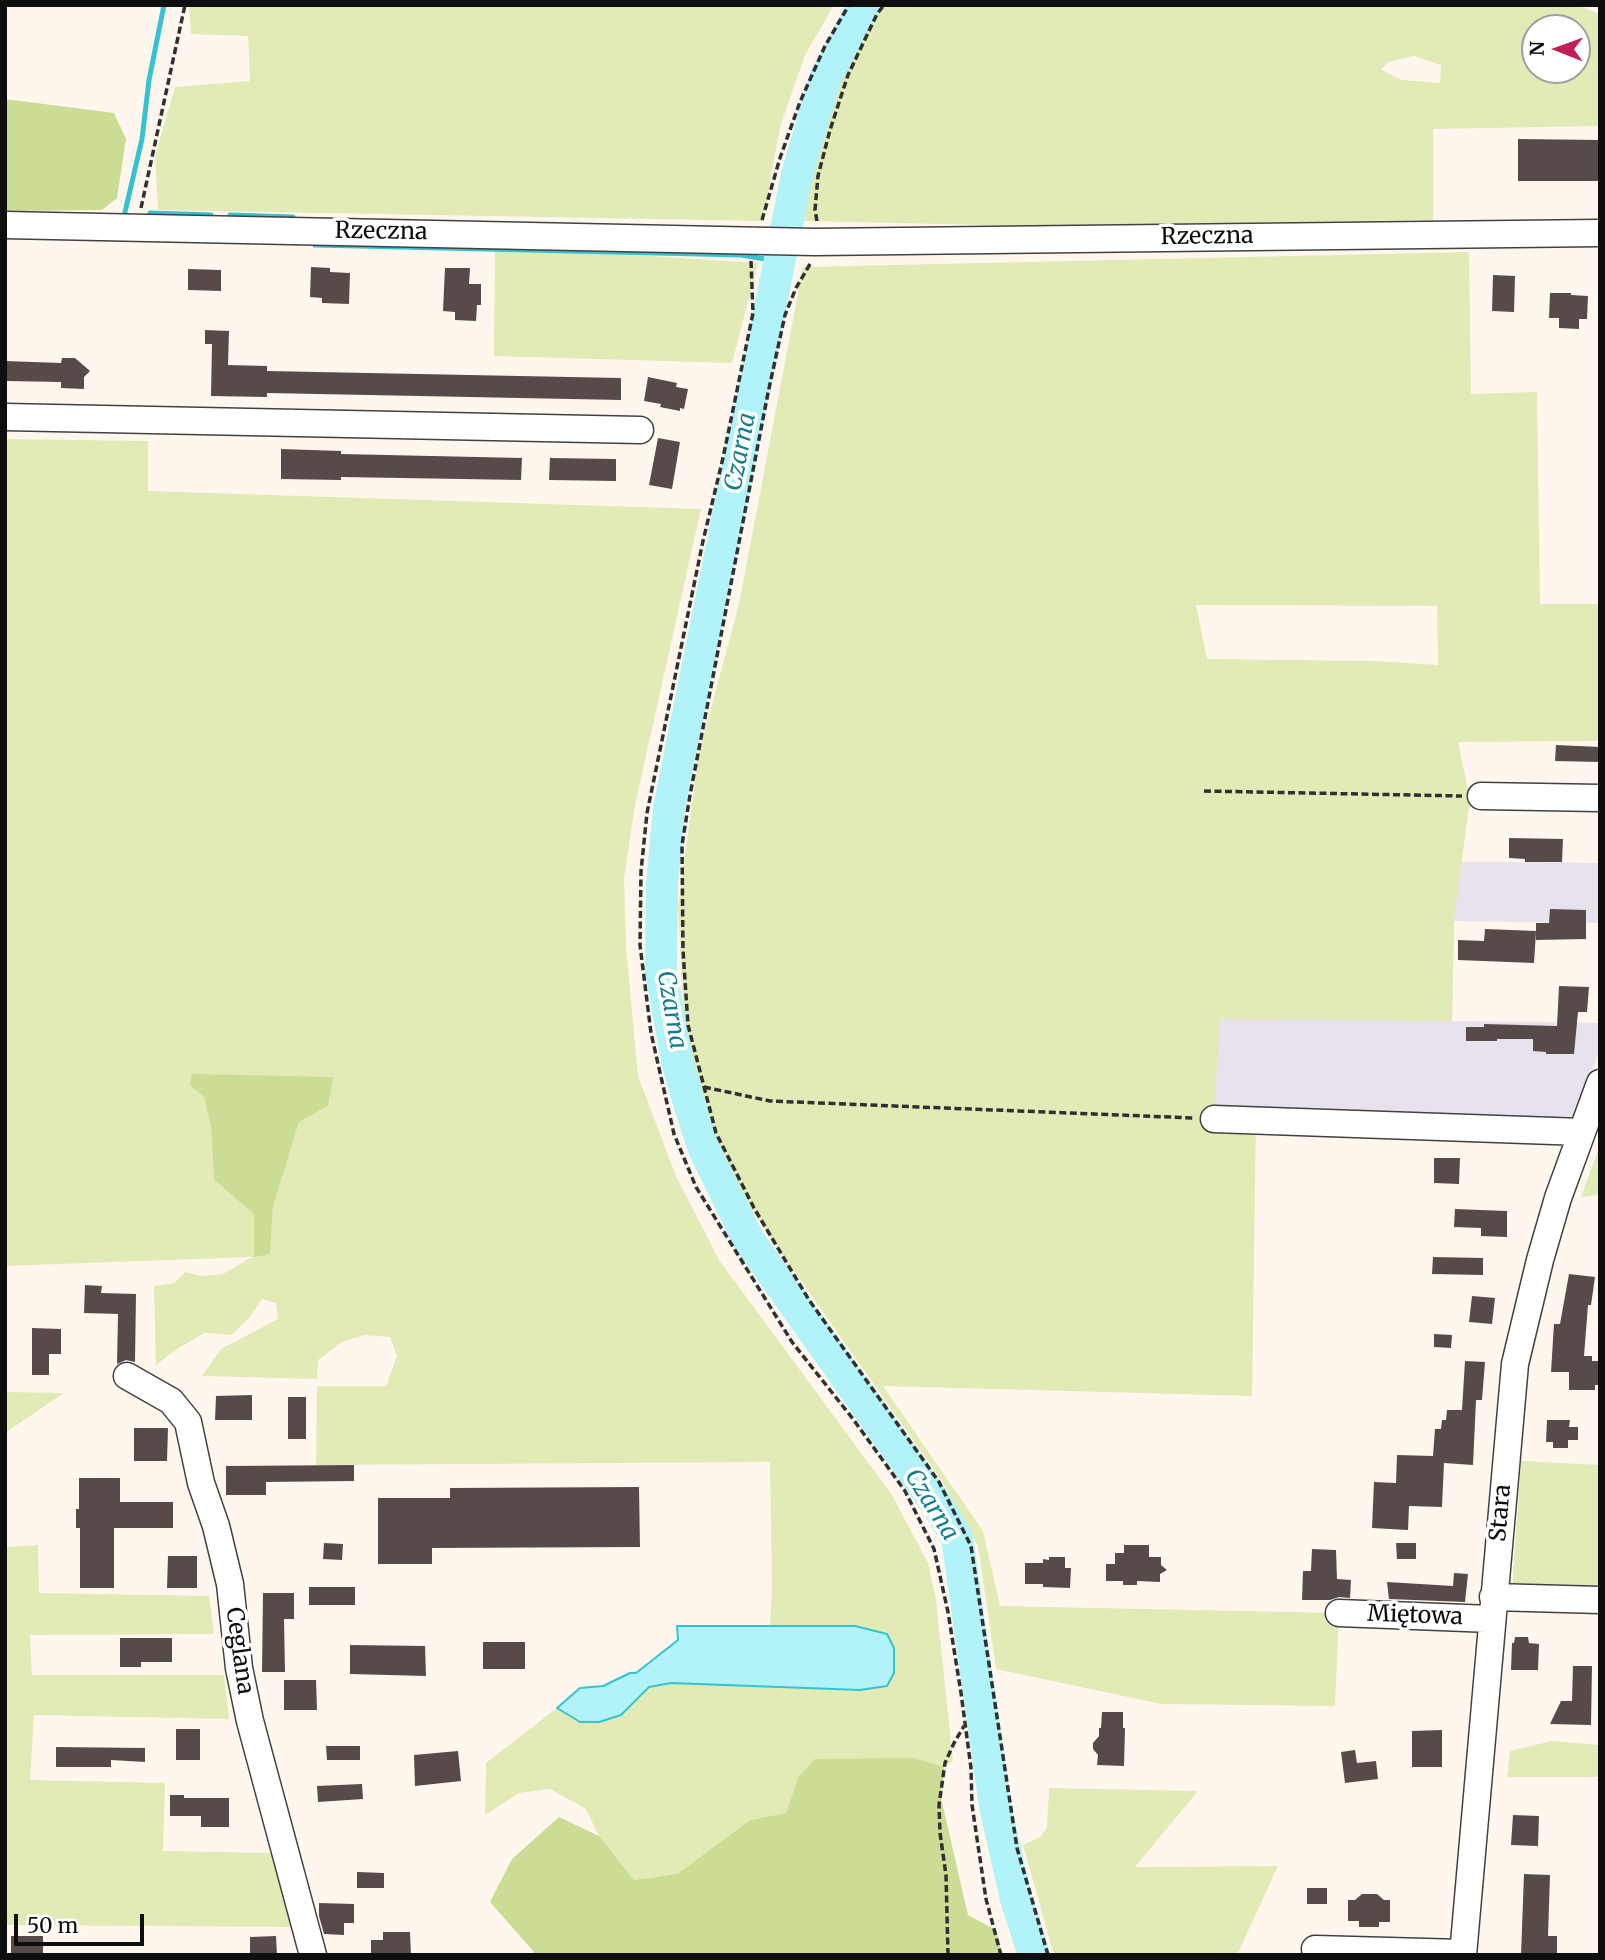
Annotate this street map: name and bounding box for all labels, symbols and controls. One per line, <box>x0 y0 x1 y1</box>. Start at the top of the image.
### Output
north arrow <box>1521 14 1591 84</box>
text: N <box>1525 41 1549 56</box>
street label: Rzeczna <box>334 217 428 247</box>
street label: Rzeczna <box>1160 222 1254 252</box>
water label: Czarna <box>719 411 763 493</box>
water label: Czarna <box>650 969 692 1051</box>
water label: Czarna <box>898 1464 964 1546</box>
street label: Stara <box>1485 1483 1517 1543</box>
street label: Miętowa <box>1367 1601 1463 1631</box>
street label: Ceglana <box>219 1606 259 1696</box>
scale bar <box>18 1900 147 1944</box>
text: 50 m <box>27 1912 78 1939</box>

